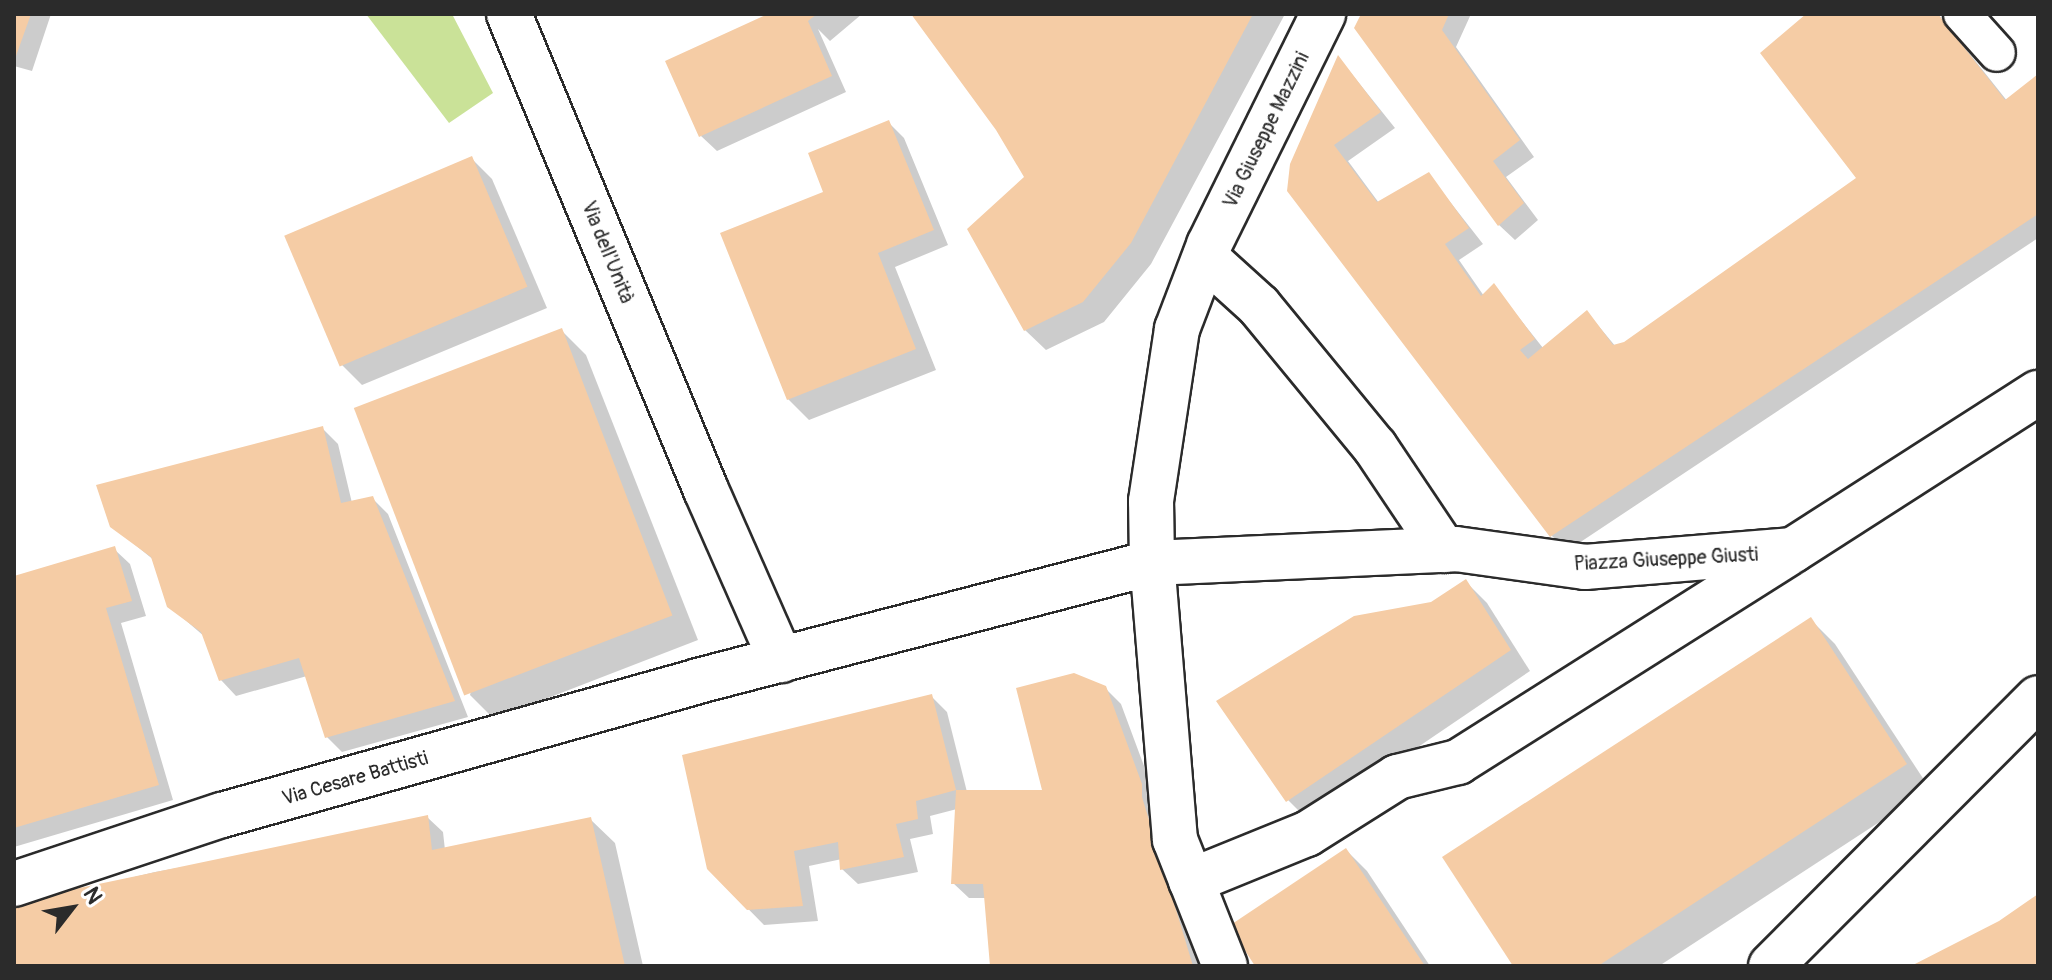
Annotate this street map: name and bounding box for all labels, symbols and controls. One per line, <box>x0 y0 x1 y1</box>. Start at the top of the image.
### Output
street label: Via Giuseppe Mazzini <box>1218 48 1314 212</box>
street label: Via dell'Unità <box>577 198 639 306</box>
street label: Piazza Giuseppe Giusti <box>1573 542 1759 576</box>
street label: Via Cesare Battisti <box>279 746 431 810</box>
north arrow <box>32 868 112 948</box>
text: N <box>77 882 108 909</box>

